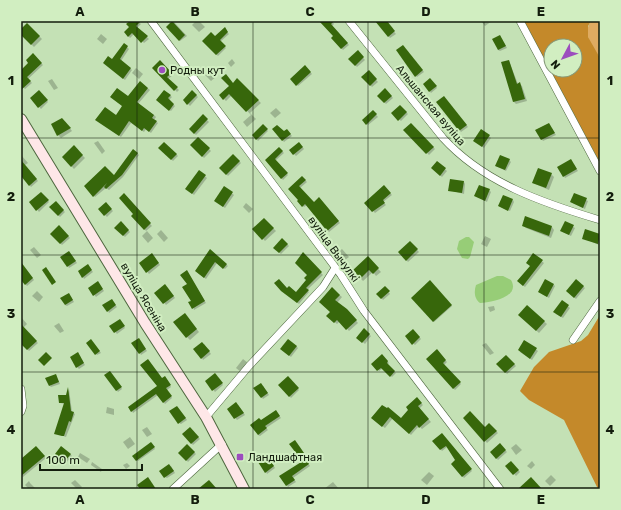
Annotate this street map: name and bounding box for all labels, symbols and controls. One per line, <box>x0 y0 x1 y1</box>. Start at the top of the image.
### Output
text: A <box>75 4 85 19</box>
text: B <box>190 4 200 19</box>
text: C <box>305 4 315 19</box>
text: D <box>421 4 431 19</box>
text: E <box>537 4 545 19</box>
north arrow <box>543 38 583 78</box>
text: N <box>548 57 563 71</box>
street label: Альшанская вуліца <box>393 62 468 148</box>
place label: Родны кут <box>170 64 225 77</box>
marker: Родны кут <box>157 65 167 75</box>
text: 1 <box>8 73 14 88</box>
text: 1 <box>607 73 613 88</box>
text: 2 <box>7 189 15 204</box>
text: 2 <box>606 189 614 204</box>
street label: вуліца Вычулкі <box>305 214 362 285</box>
street label: вуліца Ясеніна <box>118 260 169 334</box>
text: 3 <box>7 306 16 321</box>
text: 3 <box>606 306 615 321</box>
text: 4 <box>7 422 16 437</box>
text: 4 <box>606 422 615 437</box>
scale bar <box>40 446 142 472</box>
place label: Ландшафтная <box>248 451 322 464</box>
marker: Ландшафтная <box>235 452 245 462</box>
text: 100 m <box>46 453 80 467</box>
text: A <box>75 492 85 507</box>
text: B <box>190 492 200 507</box>
text: C <box>305 492 315 507</box>
text: D <box>421 492 431 507</box>
text: E <box>537 492 545 507</box>

